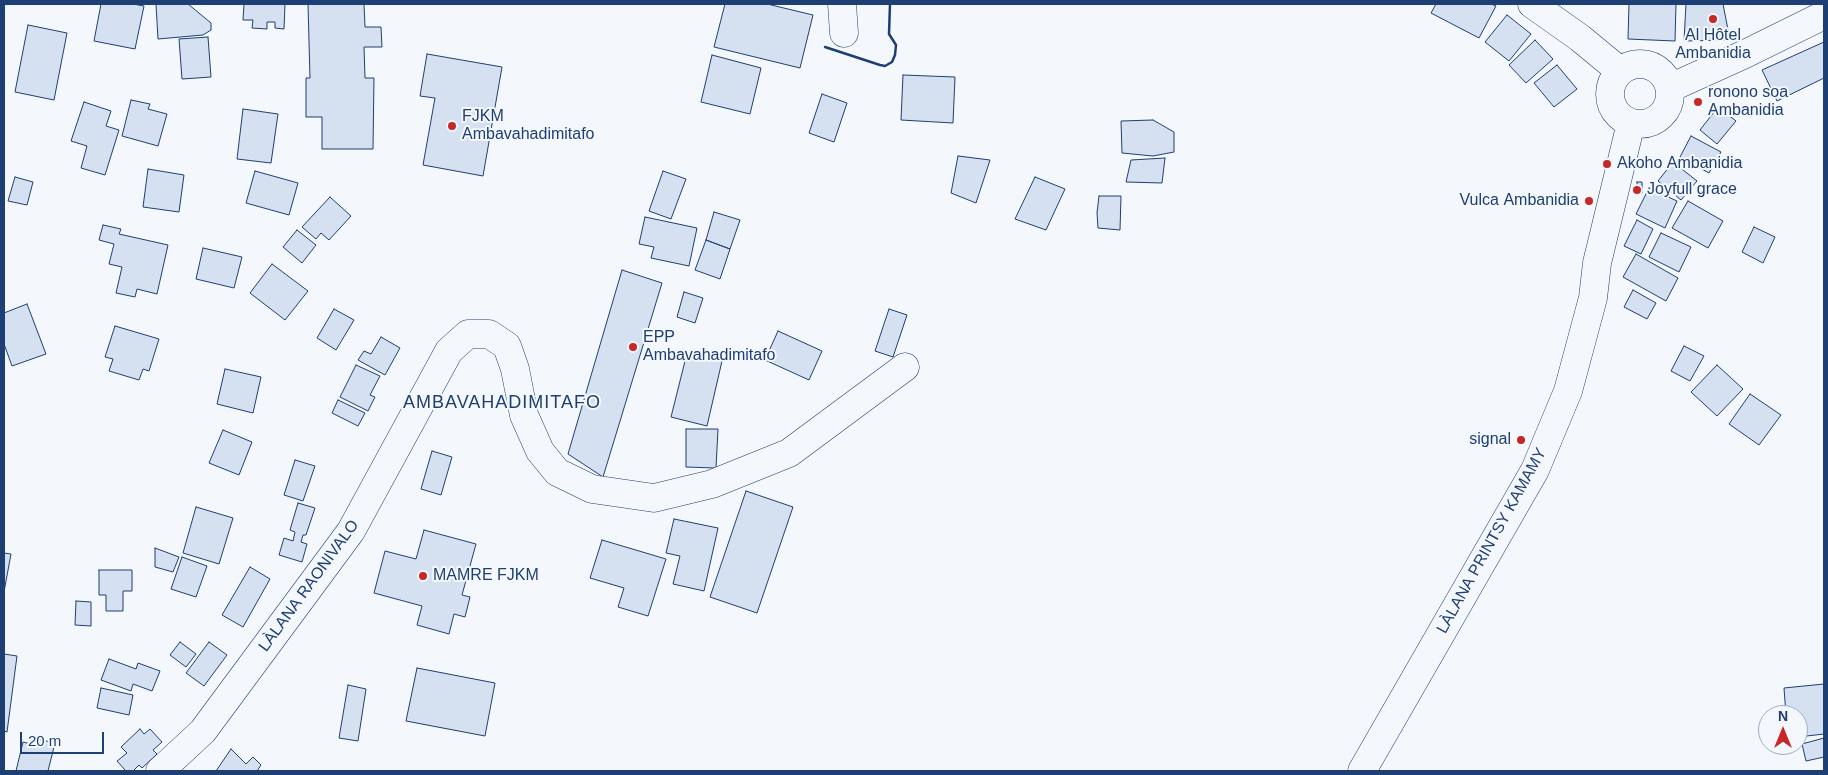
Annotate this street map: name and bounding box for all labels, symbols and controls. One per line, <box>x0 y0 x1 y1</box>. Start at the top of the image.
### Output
marker: Al Hôtel Ambanidia <box>1707 13 1719 25</box>
place label: Al Hôtel Ambanidia <box>1675 26 1751 64</box>
place label: ronono soa Ambanidia <box>1708 83 1788 121</box>
marker: ronono soa Ambanidia <box>1692 96 1704 108</box>
place label: FJKM Ambavahadimitafo <box>462 107 595 145</box>
marker: FJKM Ambavahadimitafo <box>446 120 458 132</box>
place label: Akoho Ambanidia <box>1617 154 1742 174</box>
marker: Akoho Ambanidia <box>1601 158 1613 170</box>
place label: Joyfull grace <box>1647 180 1737 200</box>
marker: Joyfull grace <box>1631 184 1643 196</box>
place label: Vulca Ambanidia <box>1460 191 1579 211</box>
marker: Vulca Ambanidia <box>1583 195 1595 207</box>
place label: EPP Ambavahadimitafo <box>643 328 776 366</box>
marker: EPP Ambavahadimitafo <box>627 341 639 353</box>
district label: AMBAVAHADIMITAFO <box>401 392 603 414</box>
place label: signal <box>1469 430 1511 450</box>
marker: signal <box>1515 434 1527 446</box>
street label: LÀLANA PRINTSY KAMAMY <box>1433 445 1551 637</box>
street label: LÀLANA RAONIVALO <box>255 516 363 656</box>
place label: MAMRE FJKM <box>433 566 539 586</box>
marker: MAMRE FJKM <box>417 570 429 582</box>
north arrow <box>1758 705 1808 755</box>
text: N <box>1778 708 1788 724</box>
scale bar <box>22 722 106 754</box>
text: 20 m <box>28 732 61 749</box>

